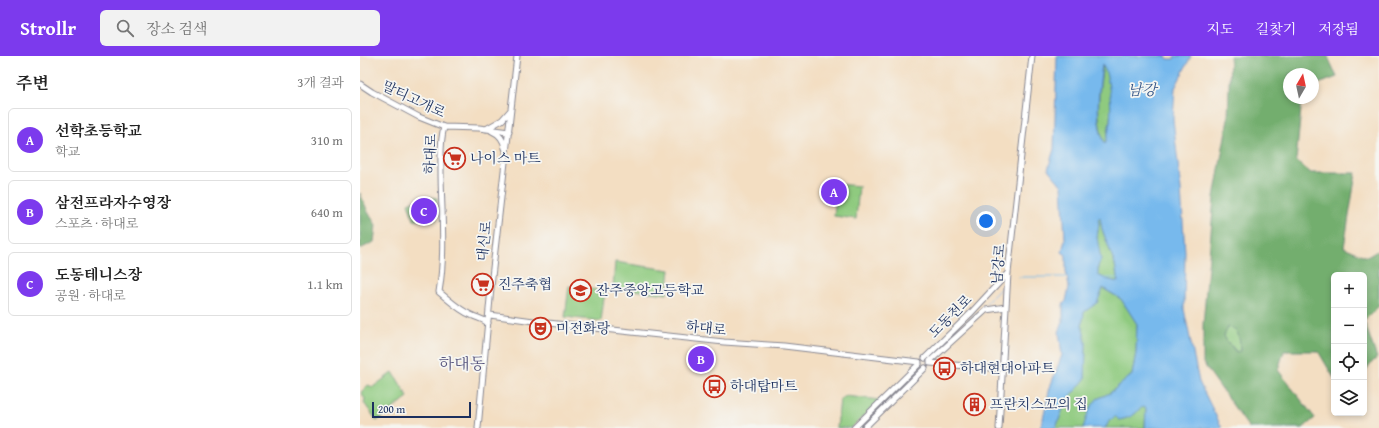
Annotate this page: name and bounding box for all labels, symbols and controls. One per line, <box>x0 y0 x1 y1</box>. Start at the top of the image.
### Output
search box <box>100 10 380 46</box>
text: Strollr <box>20 14 76 42</box>
icon: search <box>114 17 136 39</box>
text: 장소 검색 <box>146 18 208 39</box>
text: 지도 <box>1207 19 1234 39</box>
text: 길찾기 <box>1256 19 1296 39</box>
text: 저장됨 <box>1318 19 1359 39</box>
north arrow <box>1283 68 1319 104</box>
text: 주변 <box>16 70 49 95</box>
text: 3개 결과 <box>297 73 344 92</box>
street label: 말티고개로 <box>379 76 449 123</box>
water label: 남강 <box>1128 79 1159 100</box>
text: 선학초등학교 <box>55 120 142 141</box>
text: A <box>26 131 34 150</box>
text: 310 m <box>311 131 343 150</box>
street label: 하대로 <box>419 133 441 175</box>
text: 학교 <box>55 142 80 161</box>
supermarket icon: 나이스 마트 <box>442 145 468 171</box>
place label: 나이스 마트 <box>470 148 541 168</box>
pin: A <box>821 177 847 207</box>
text: 삼전프라자수영장 <box>55 192 171 213</box>
pin: C <box>411 196 437 226</box>
text: B <box>26 203 34 222</box>
text: 640 m <box>311 203 343 222</box>
your location <box>976 211 996 231</box>
text: 스포츠 · 하대로 <box>55 214 138 233</box>
street label: 대신로 <box>472 219 496 262</box>
street label: 남강로 <box>986 242 1010 285</box>
text: 도동테니스장 <box>55 264 142 285</box>
supermarket icon: 진주축협 <box>470 271 496 297</box>
map controls <box>1331 272 1367 416</box>
button: + <box>1331 272 1367 308</box>
place label: 진주축협 <box>498 274 552 294</box>
text: C <box>26 275 34 294</box>
text: 1.1 km <box>307 275 343 294</box>
school or university icon: 잔주중앙고등학교 <box>568 277 594 303</box>
place label: 잔주중앙고등학교 <box>596 280 705 300</box>
text: 공원 · 하대로 <box>55 286 126 305</box>
street label: 도동천로 <box>924 289 977 342</box>
button: − <box>1331 308 1367 344</box>
theatre icon: 미전화랑 <box>527 315 553 341</box>
street label: 하대로 <box>685 316 728 340</box>
place label: 미전화랑 <box>556 318 611 338</box>
pin: B <box>688 344 714 374</box>
button: locate <box>1331 344 1367 380</box>
district label: 하대동 <box>439 351 486 375</box>
bus stop icon: 하대현대아파트 <box>931 355 957 381</box>
place label: 하대현대아파트 <box>960 358 1055 378</box>
bus stop icon: 하대탑마트 <box>702 373 728 399</box>
place label: 하대탑마트 <box>730 376 798 396</box>
button: layers <box>1331 380 1367 416</box>
building icon: 프란치스꼬의 집 <box>962 391 988 417</box>
place label: 프란치스꼬의 집 <box>990 394 1088 414</box>
scale bar <box>372 400 471 419</box>
text: 200 m <box>378 401 405 417</box>

